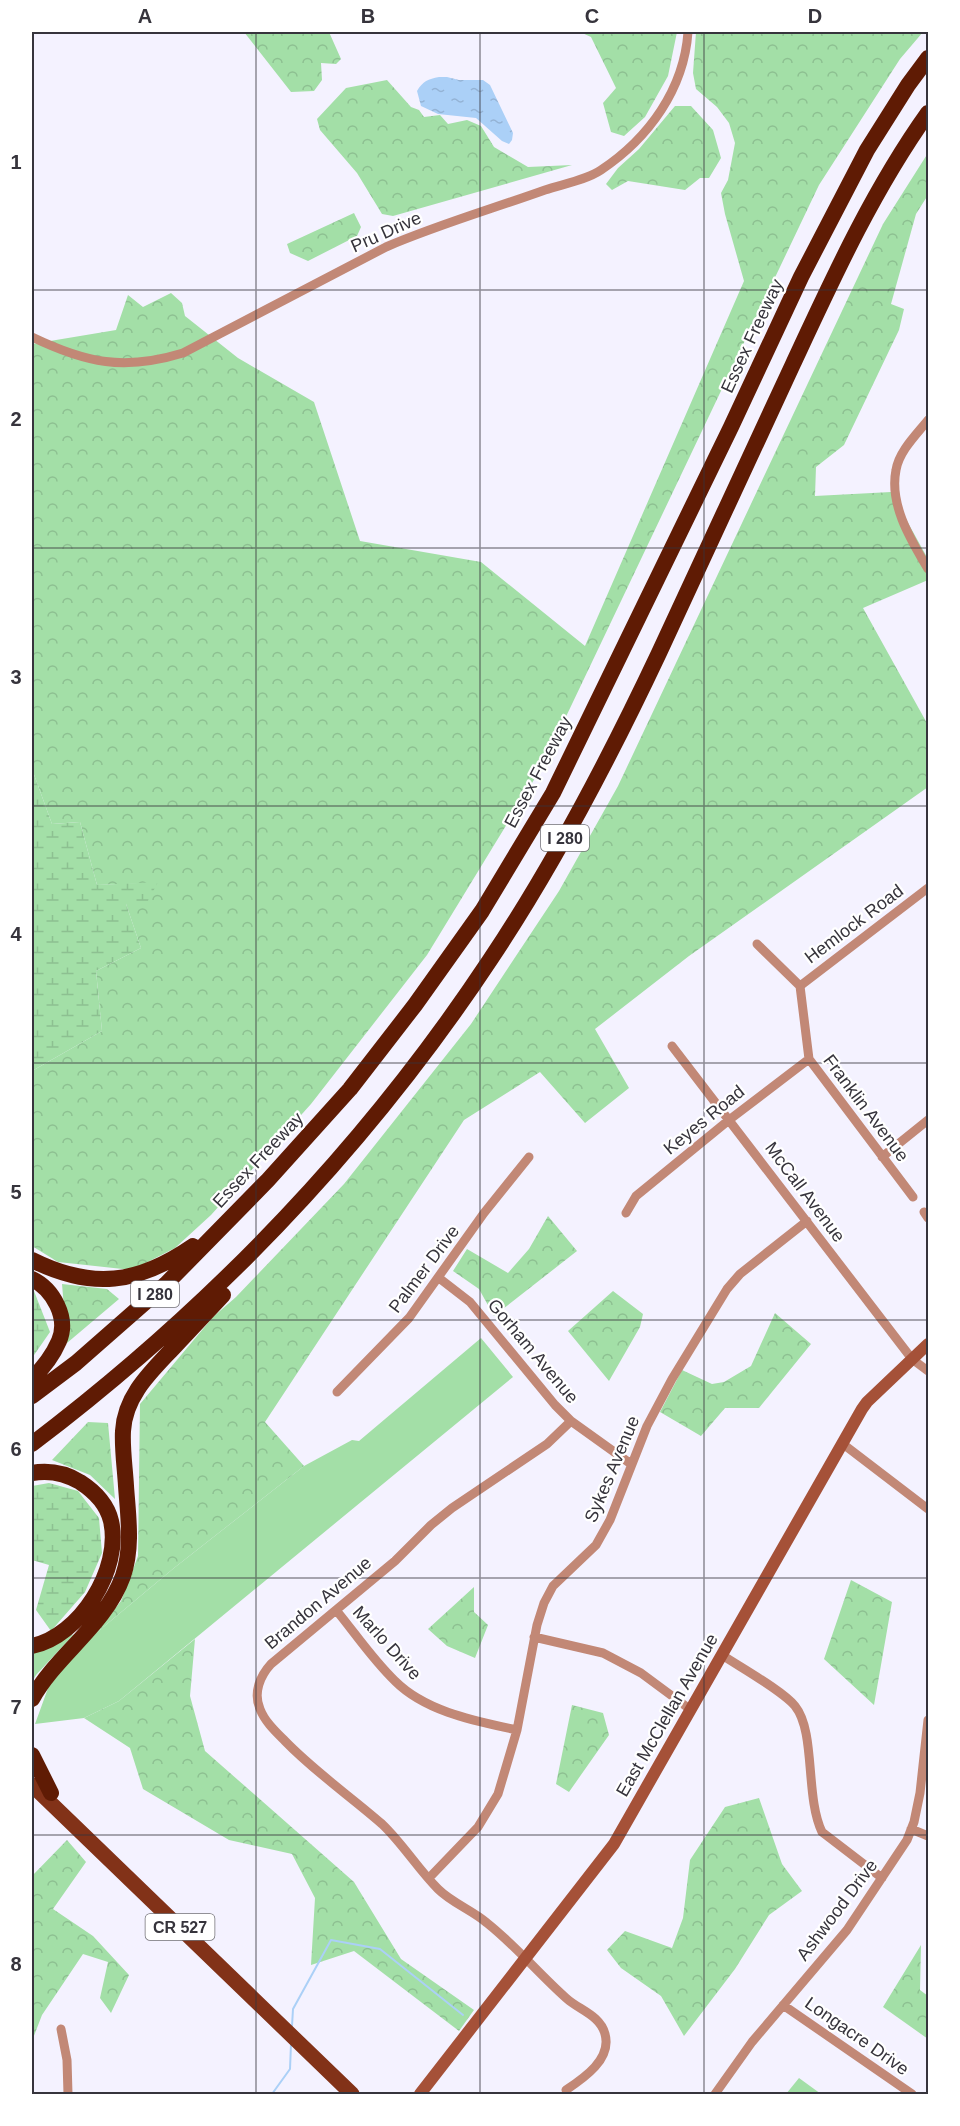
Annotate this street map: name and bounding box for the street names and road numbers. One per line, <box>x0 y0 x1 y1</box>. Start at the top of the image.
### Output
street label: Pru Drive <box>348 208 424 256</box>
street label: Essex Freeway <box>717 276 787 396</box>
street label: Essex Freeway <box>500 713 576 831</box>
road number: I 280 <box>541 825 589 851</box>
street label: Hemlock Road <box>801 880 907 968</box>
street label: Franklin Avenue <box>819 1051 913 1165</box>
street label: Keyes Road <box>660 1081 748 1159</box>
street label: Essex Freeway <box>209 1108 307 1212</box>
street label: McCall Avenue <box>761 1138 849 1246</box>
street label: Palmer Drive <box>385 1221 463 1317</box>
road number: I 280 <box>131 1281 179 1307</box>
street label: Gorham Avenue <box>484 1295 582 1407</box>
street label: Sykes Avenue <box>581 1413 643 1525</box>
street label: Brandon Avenue <box>261 1553 375 1653</box>
street label: Marlo Drive <box>349 1602 425 1684</box>
street label: East McClellan Avenue <box>612 1630 722 1800</box>
street label: Ashwood Drive <box>793 1856 881 1964</box>
road number: CR 527 <box>146 1914 214 1940</box>
street label: Longacre Drive <box>801 1993 913 2079</box>

